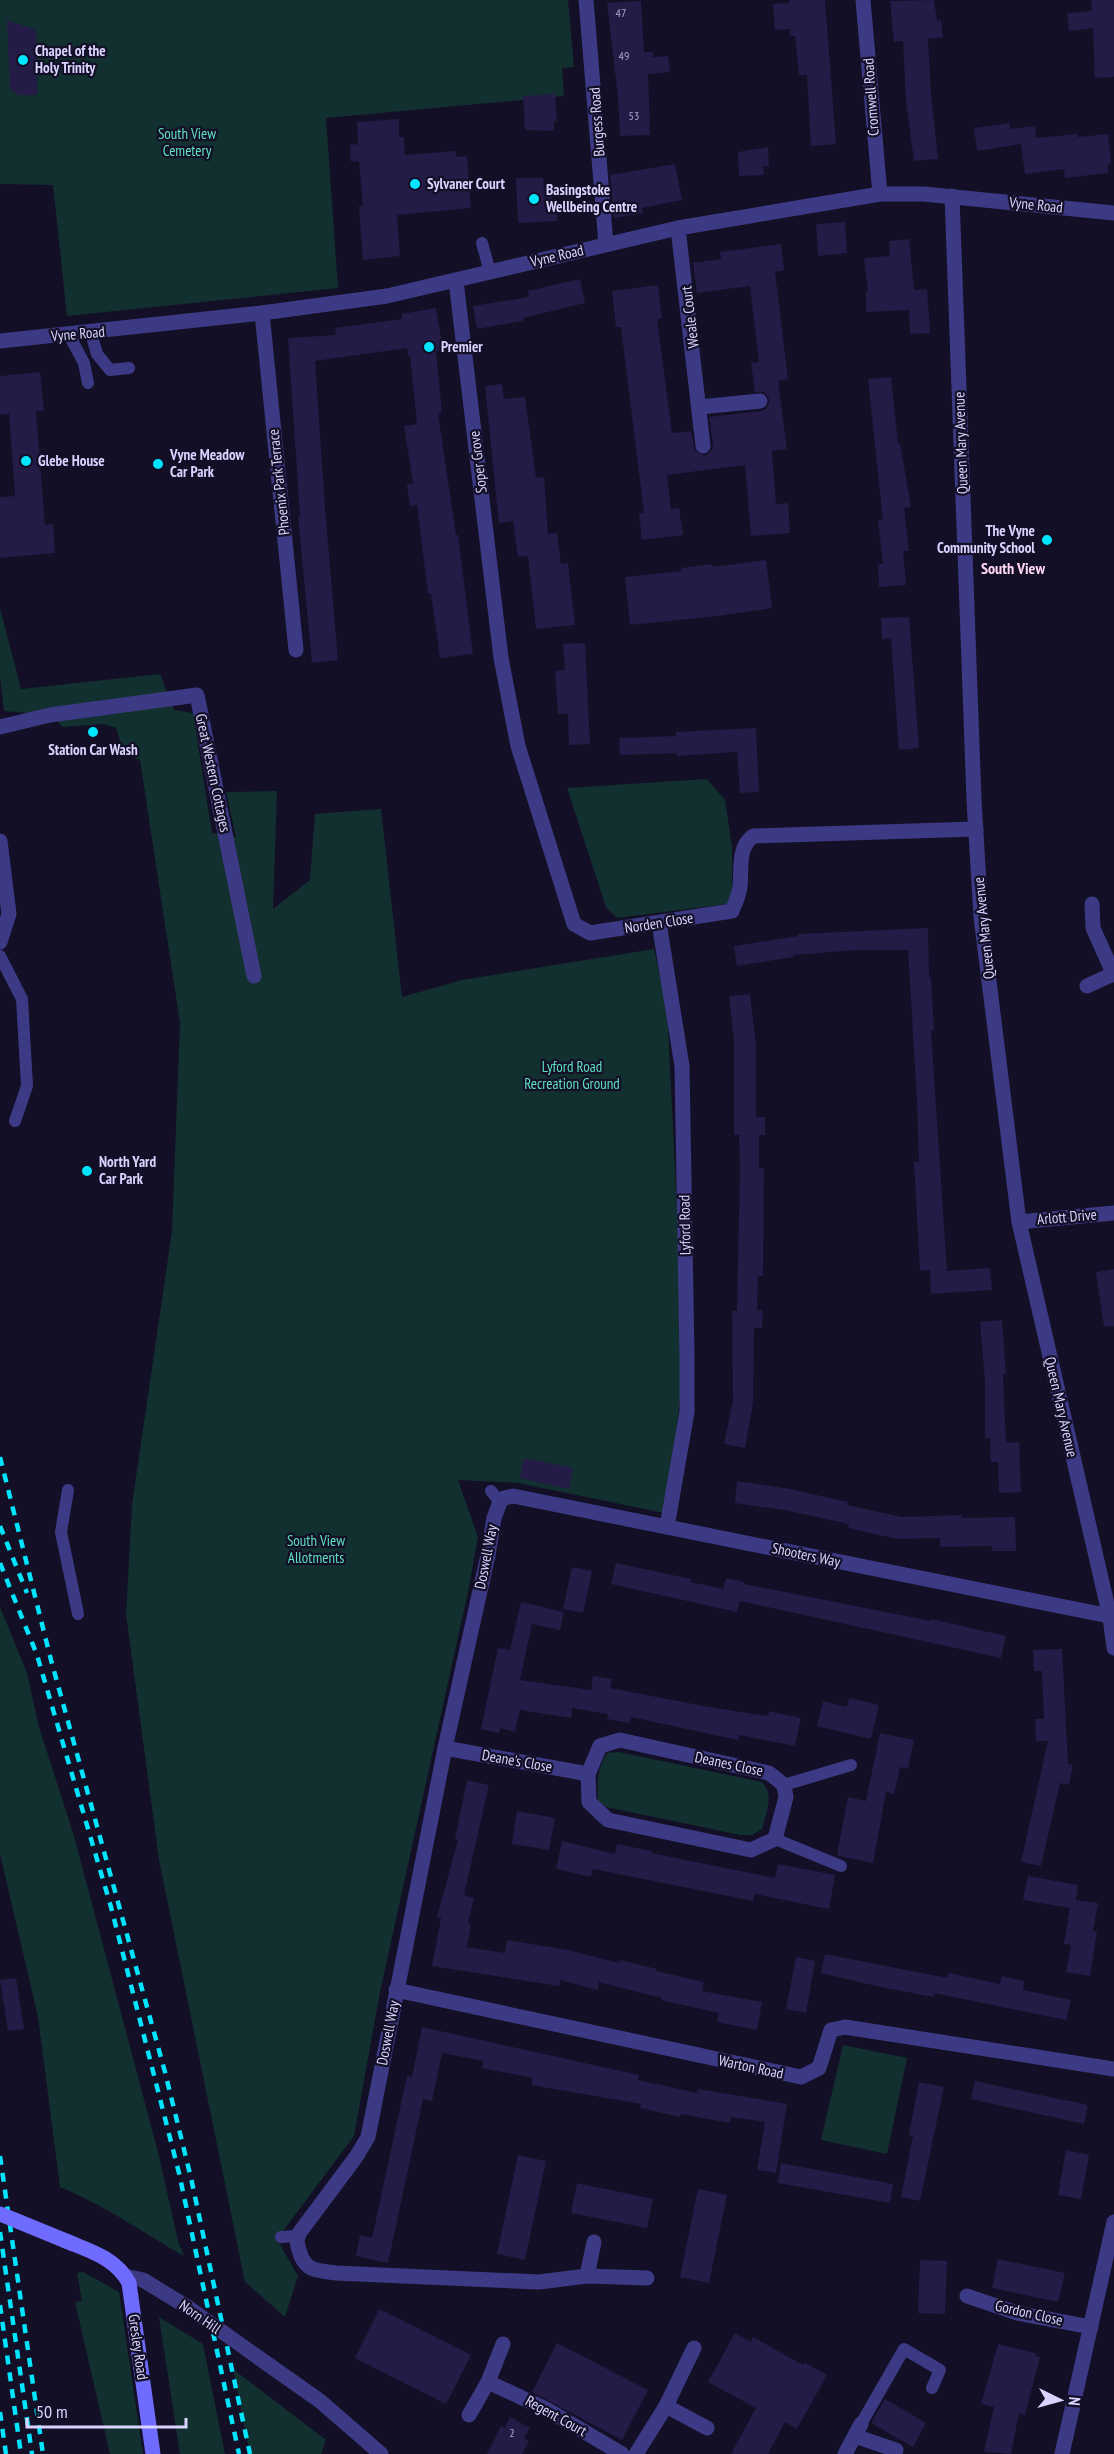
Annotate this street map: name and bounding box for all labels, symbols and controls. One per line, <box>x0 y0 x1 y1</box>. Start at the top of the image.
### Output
house number: 47 <box>616 5 626 20</box>
place label: Chapel of the Holy Trinity <box>35 41 106 77</box>
house number: 49 <box>619 48 629 63</box>
marker: Chapel of the Holy Trinity <box>16 53 30 67</box>
street label: Cromwell Road <box>858 58 883 136</box>
street label: Burgess Road <box>585 87 608 157</box>
house number: 53 <box>629 108 639 123</box>
park label: South View Cemetery <box>158 124 216 160</box>
place label: Sylvaner Court <box>427 174 505 193</box>
marker: Sylvaner Court <box>408 177 422 191</box>
place label: Basingstoke Wellbeing Centre <box>545 180 637 216</box>
marker: Basingstoke Wellbeing Centre <box>527 192 541 206</box>
street label: Vyne Road <box>1007 192 1064 217</box>
street label: Vyne Road <box>528 240 585 271</box>
street label: Weale Court <box>676 285 703 349</box>
street label: Vyne Road <box>49 322 106 345</box>
place label: Premier <box>441 337 483 356</box>
marker: Premier <box>422 340 436 354</box>
street label: Queen Mary Avenue <box>949 392 972 495</box>
street label: Phoenix Park Terrace <box>263 428 294 536</box>
street label: Soper Grove <box>464 430 491 494</box>
place label: Vyne Meadow Car Park <box>169 445 246 481</box>
place label: Glebe House <box>38 451 105 470</box>
marker: Glebe House <box>19 454 33 468</box>
marker: Vyne Meadow Car Park <box>151 457 165 471</box>
place label: The Vyne Community School <box>937 521 1035 557</box>
marker: The Vyne Community School <box>1040 533 1054 547</box>
district label: South View <box>981 558 1045 578</box>
street label: Great Western Cottages <box>192 712 235 834</box>
marker: Station Car Wash <box>86 725 100 739</box>
place label: Station Car Wash <box>48 740 138 759</box>
street label: Queen Mary Avenue <box>969 876 998 980</box>
street label: Norden Close <box>623 908 695 937</box>
park label: Lyford Road Recreation Ground <box>524 1057 620 1093</box>
place label: North Yard Car Park <box>99 1152 156 1188</box>
marker: North Yard Car Park <box>80 1164 94 1178</box>
street label: Lyford Road <box>674 1195 695 1255</box>
street label: Arlott Drive <box>1036 1204 1098 1229</box>
street label: Queen Mary Avenue <box>1041 1355 1082 1459</box>
street label: Doswell Way <box>470 1523 501 1591</box>
park label: South View Allotments <box>287 1531 345 1567</box>
street label: Shooters Way <box>770 1538 842 1571</box>
street label: Deane's Close <box>480 1745 554 1776</box>
street label: Deanes Close <box>693 1747 765 1780</box>
street label: Doswell Way <box>372 1999 403 2067</box>
street label: Warton Road <box>717 2050 785 2083</box>
street label: Norn Hill <box>176 2295 225 2338</box>
street label: Gordon Close <box>993 2296 1065 2330</box>
street label: Gresley Road <box>124 2313 153 2381</box>
north arrow <box>1030 2370 1090 2430</box>
scale bar <box>27 2391 186 2429</box>
street label: Regent Court <box>522 2391 590 2440</box>
text: N <box>1065 2396 1085 2406</box>
text: 50 m <box>36 2400 68 2423</box>
house number: 2 <box>509 2425 515 2440</box>

